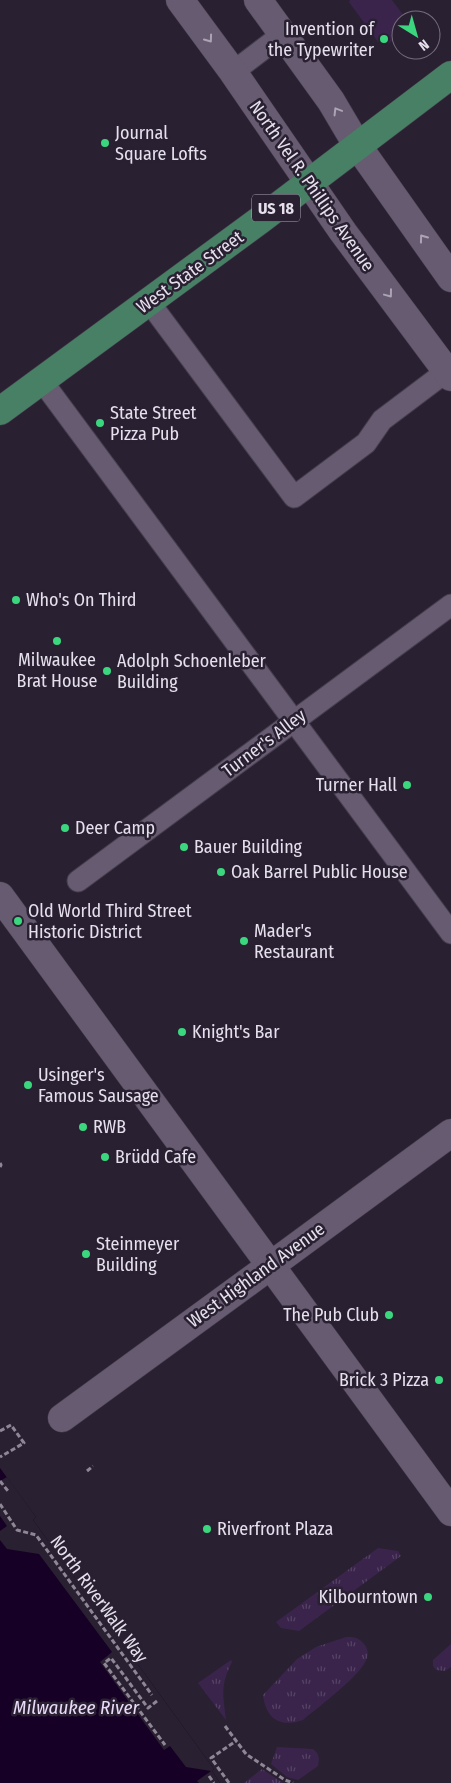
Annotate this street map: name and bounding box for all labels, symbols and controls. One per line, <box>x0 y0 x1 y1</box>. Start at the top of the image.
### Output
north arrow <box>391 10 441 60</box>
place label: Invention of the Typewriter <box>268 18 375 61</box>
marker: Invention of the Typewriter <box>378 33 390 45</box>
one-way arrow <box>203 34 212 43</box>
text: N <box>415 36 432 54</box>
street label: North Vel R. Phillips Avenue <box>245 96 379 276</box>
one-way arrow <box>333 107 343 116</box>
place label: Journal Square Lofts <box>115 122 207 165</box>
marker: Journal Square Lofts <box>99 137 111 149</box>
road number: US 18 <box>252 194 300 222</box>
street label: West State Street <box>132 226 248 318</box>
one-way arrow <box>420 235 428 244</box>
one-way arrow <box>383 288 392 298</box>
place label: State Street Pizza Pub <box>110 402 197 445</box>
marker: State Street Pizza Pub <box>94 417 106 429</box>
place label: Who's On Third <box>26 589 136 611</box>
marker: Who's On Third <box>10 594 22 606</box>
marker: Milwaukee Brat House <box>51 635 63 647</box>
place label: Milwaukee Brat House <box>17 649 98 692</box>
place label: Adolph Schoenleber Building <box>117 650 267 693</box>
marker: Adolph Schoenleber Building <box>101 665 113 677</box>
street label: Turner's Alley <box>218 704 310 782</box>
place label: Turner Hall <box>316 774 397 796</box>
marker: Turner Hall <box>401 779 413 791</box>
place label: Deer Camp <box>75 817 155 839</box>
marker: Deer Camp <box>59 822 71 834</box>
place label: Bauer Building <box>194 836 303 858</box>
marker: Bauer Building <box>178 841 190 853</box>
place label: Oak Barrel Public House <box>231 861 408 883</box>
marker: Oak Barrel Public House <box>215 866 227 878</box>
place label: Old World Third Street Historic District <box>28 900 192 943</box>
marker: Old World Third Street Historic District <box>12 915 24 927</box>
place label: Mader's Restaurant <box>254 920 334 963</box>
marker: Mader's Restaurant <box>238 935 250 947</box>
place label: Knight's Bar <box>192 1021 280 1043</box>
marker: Knight's Bar <box>176 1026 188 1038</box>
place label: Usinger's Famous Sausage <box>38 1064 159 1107</box>
marker: Usinger's Famous Sausage <box>22 1079 34 1091</box>
place label: RWB <box>93 1116 126 1138</box>
marker: RWB <box>77 1121 89 1133</box>
place label: Brüdd Cafe <box>115 1146 196 1168</box>
marker: Brüdd Cafe <box>99 1151 111 1163</box>
street label: West Highland Avenue <box>183 1218 329 1332</box>
place label: Steinmeyer Building <box>96 1233 180 1276</box>
marker: Steinmeyer Building <box>80 1248 92 1260</box>
place label: The Pub Club <box>283 1304 379 1326</box>
marker: The Pub Club <box>383 1309 395 1321</box>
place label: Brick 3 Pizza <box>339 1369 429 1391</box>
marker: Brick 3 Pizza <box>433 1374 445 1386</box>
place label: Riverfront Plaza <box>217 1518 333 1540</box>
marker: Riverfront Plaza <box>201 1523 213 1535</box>
street label: North RiverWalk Way <box>45 1531 153 1667</box>
place label: Kilbourntown <box>319 1586 418 1608</box>
marker: Kilbourntown <box>422 1591 434 1603</box>
water label: Milwaukee River <box>13 1696 140 1719</box>

